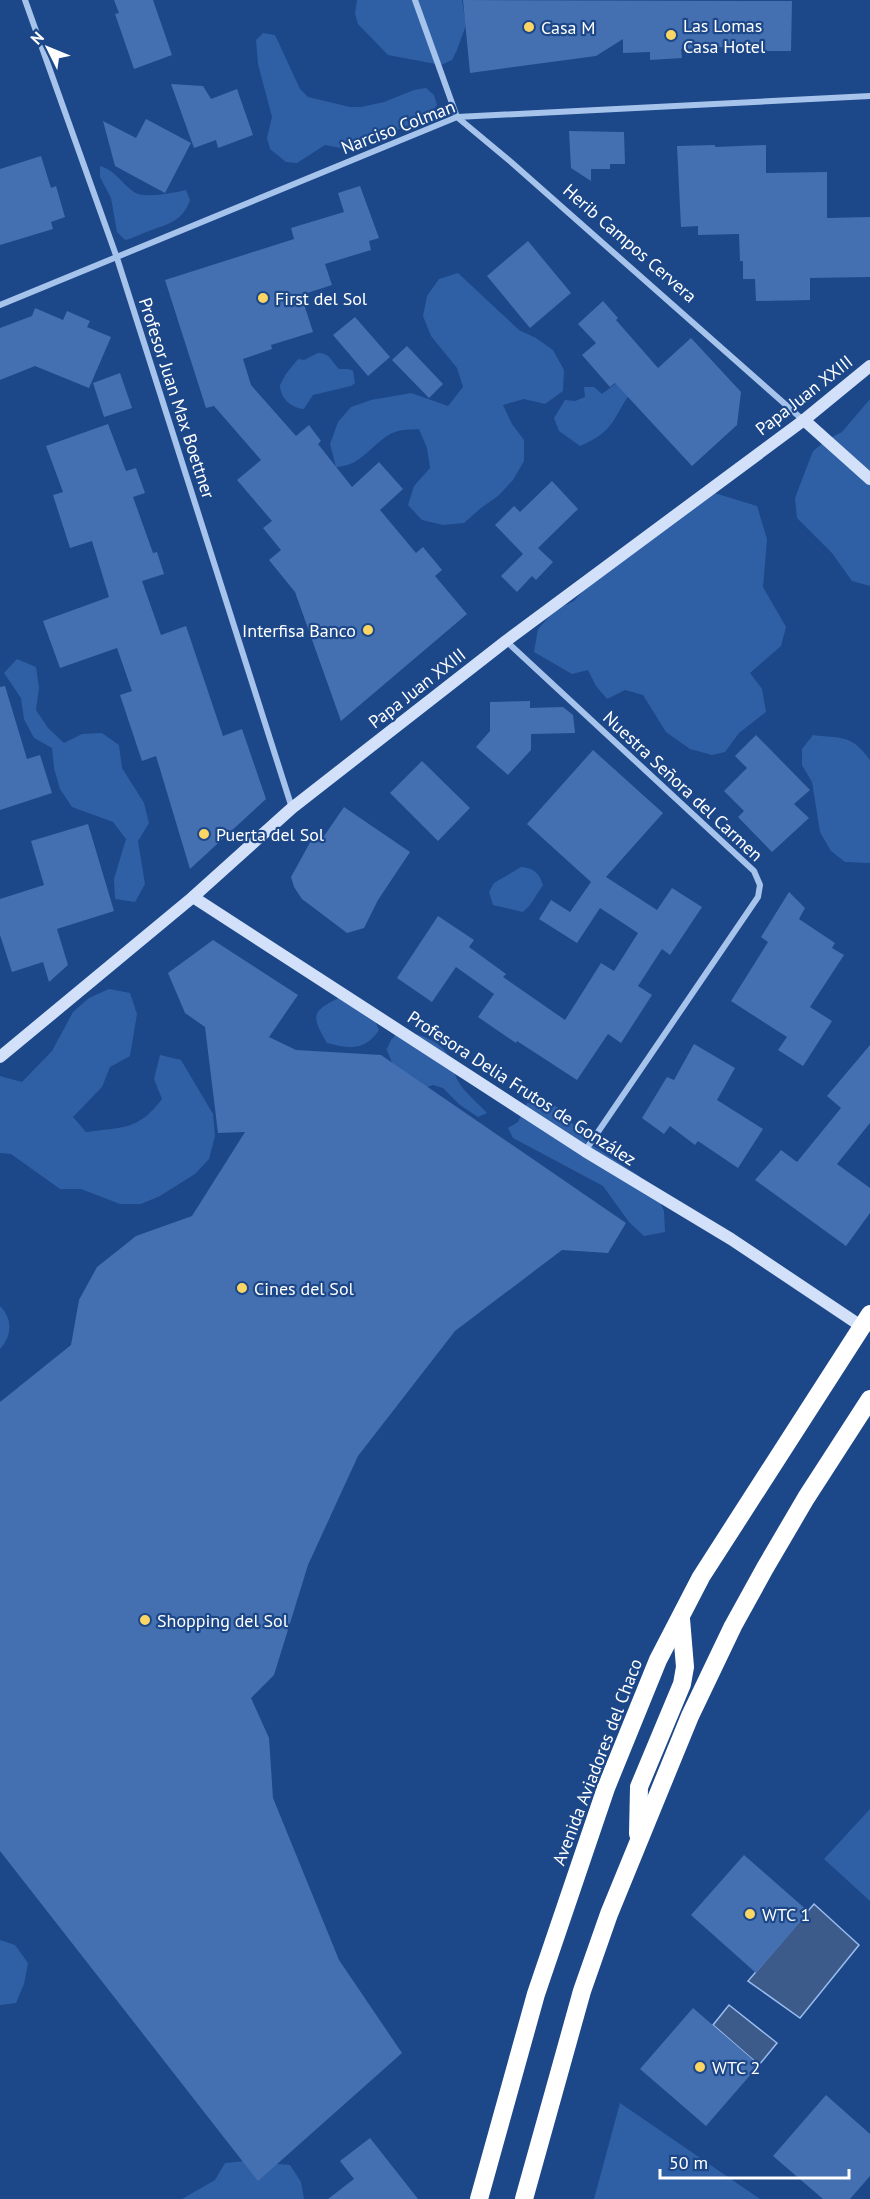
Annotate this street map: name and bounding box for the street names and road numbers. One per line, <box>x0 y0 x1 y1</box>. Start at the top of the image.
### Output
street label: Narciso Colman <box>338 95 458 159</box>
street label: Herib Campos Cervera <box>558 179 702 307</box>
street label: Profesor Juan Max Boettner <box>134 295 220 501</box>
street label: Papa Juan XXIII <box>751 350 857 440</box>
street label: Papa Juan XXIII <box>364 643 470 733</box>
street label: Nuestra Señora del Carmen <box>598 706 768 866</box>
street label: Profesora Delia Frutos de González <box>403 1005 641 1171</box>
street label: Avenida Aviadores del Chaco <box>547 1655 647 1869</box>

